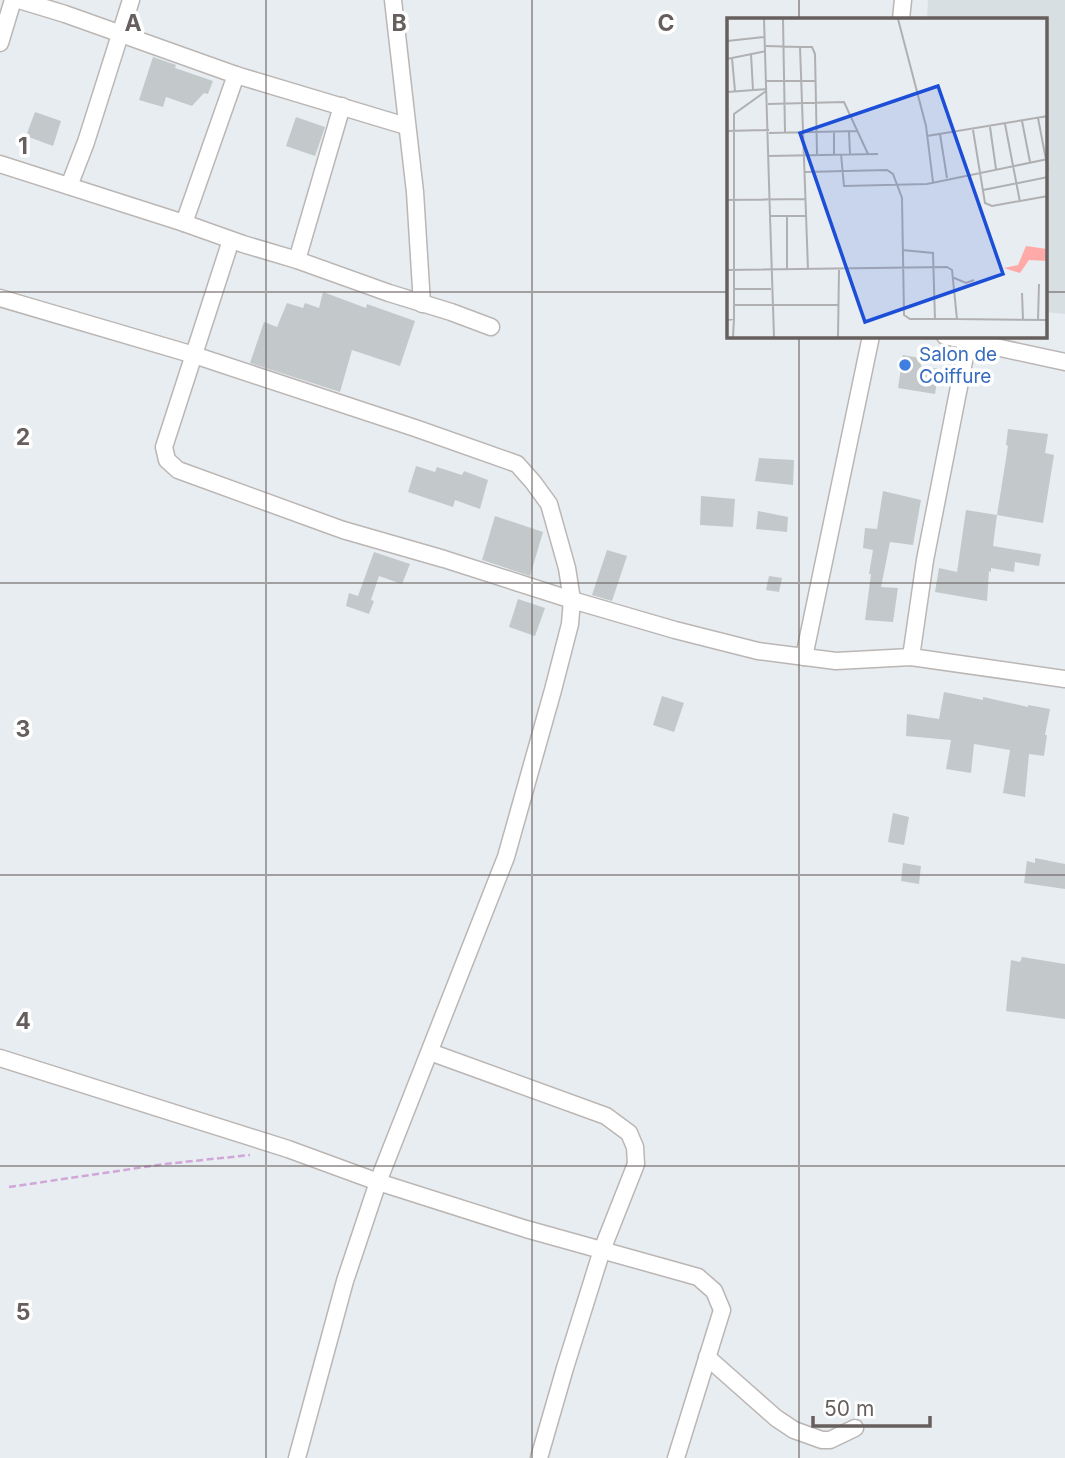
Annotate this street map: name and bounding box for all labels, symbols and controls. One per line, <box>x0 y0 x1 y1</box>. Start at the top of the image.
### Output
text: A <box>124 9 142 37</box>
text: B <box>391 9 407 37</box>
text: C <box>657 9 675 37</box>
inset map <box>727 18 1048 338</box>
text: 1 <box>18 132 28 160</box>
place label: Salon de Coiffure <box>919 343 997 388</box>
marker: Salon de Coiffure <box>897 357 913 373</box>
text: 2 <box>16 423 30 451</box>
text: 3 <box>16 715 30 743</box>
text: 4 <box>15 1007 31 1035</box>
text: 5 <box>16 1298 30 1326</box>
scale bar <box>813 1384 930 1428</box>
text: 50 m <box>824 1396 874 1421</box>

